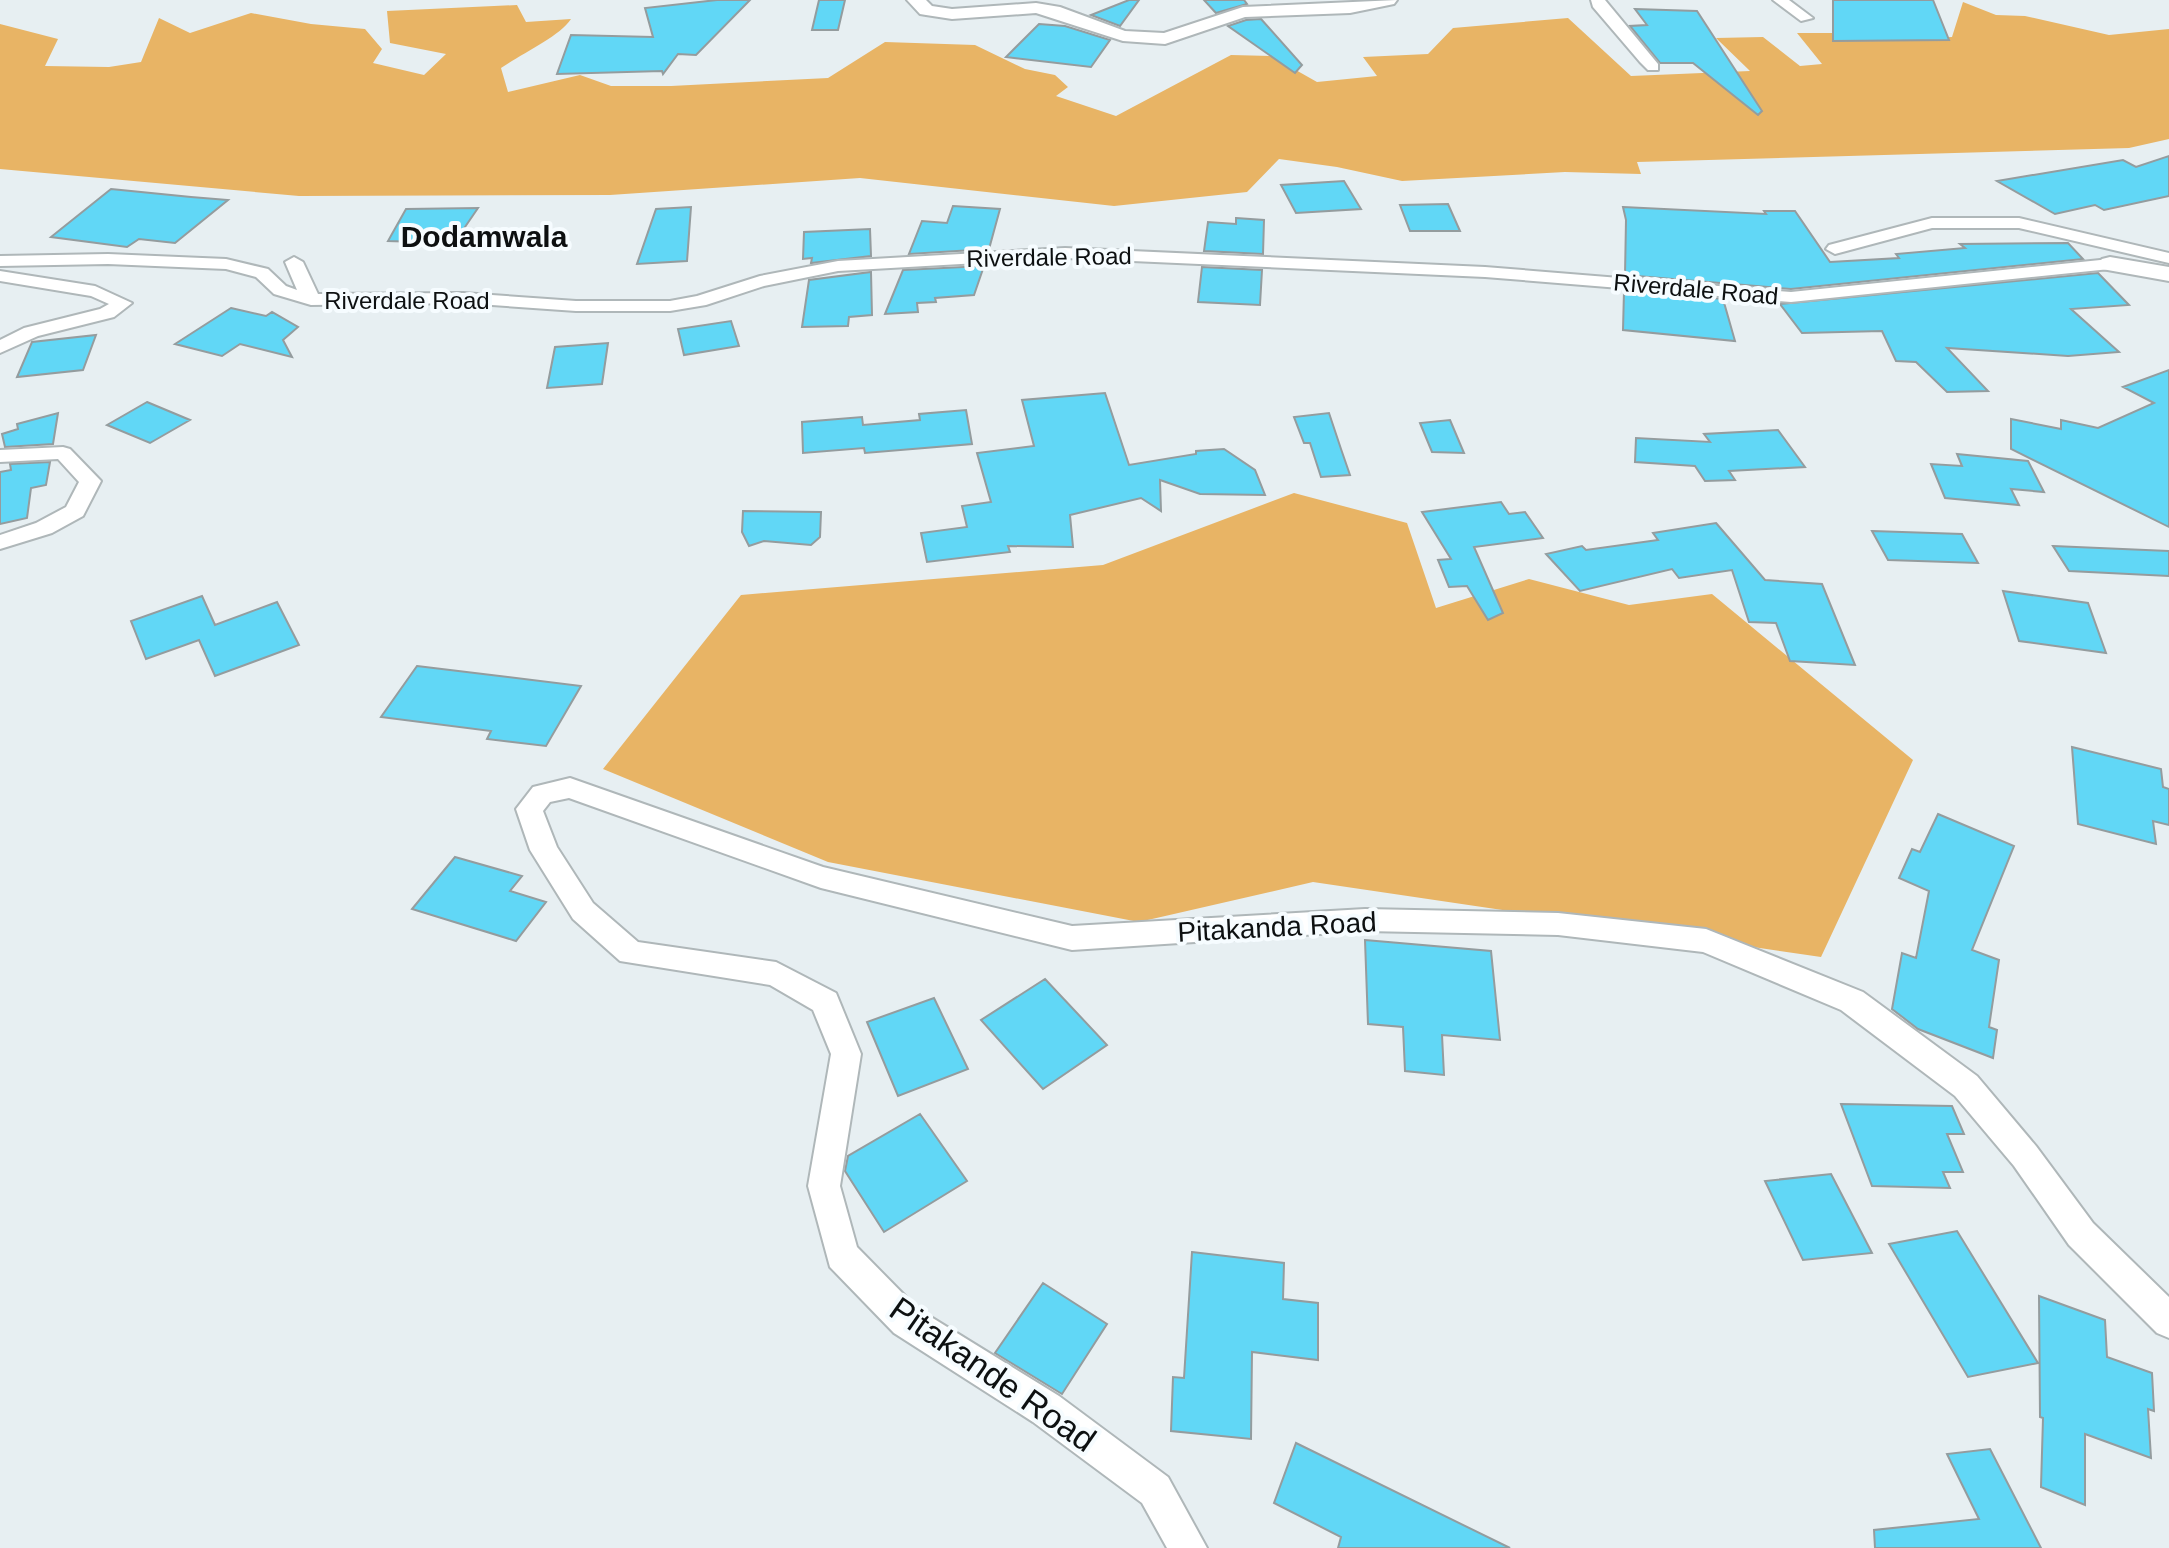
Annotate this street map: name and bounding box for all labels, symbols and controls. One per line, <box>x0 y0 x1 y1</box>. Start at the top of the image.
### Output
district label: Dodamwala <box>401 220 568 253</box>
street label: Riverdale Road <box>966 242 1132 272</box>
street label: Riverdale Road <box>1612 268 1780 310</box>
street label: Riverdale Road <box>324 287 490 314</box>
street label: Pitakanda Road <box>1177 906 1377 948</box>
street label: Pitakande Road <box>883 1289 1103 1459</box>

